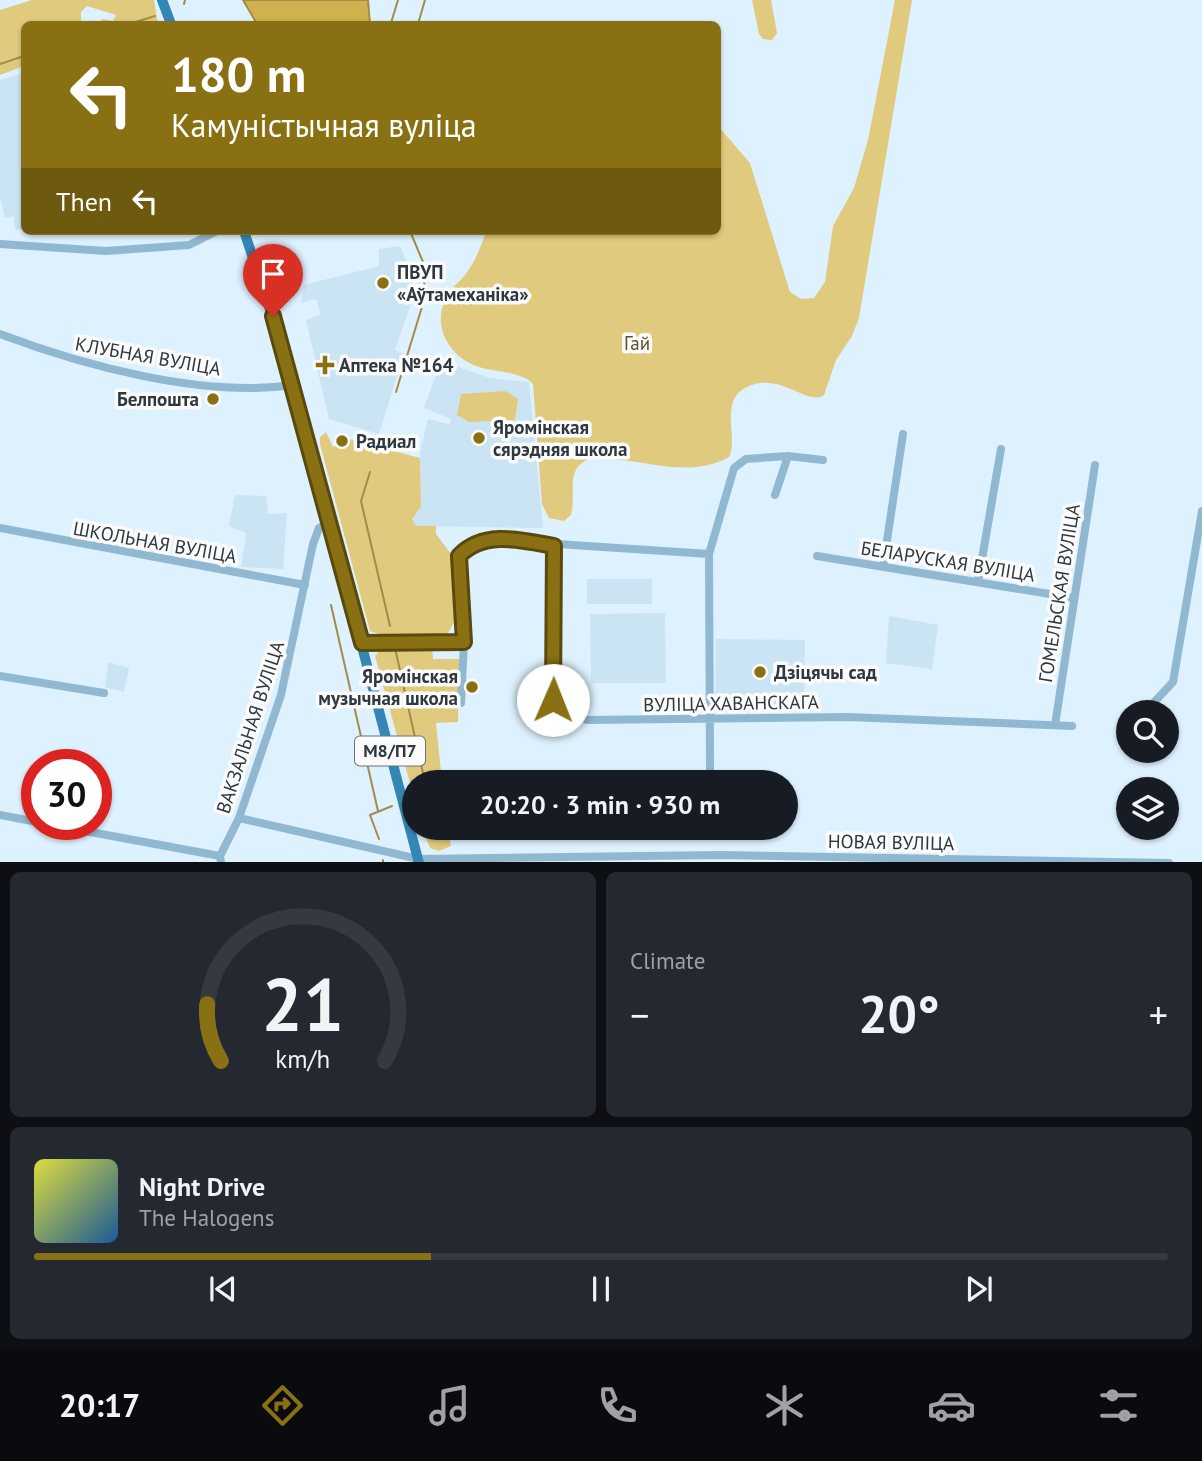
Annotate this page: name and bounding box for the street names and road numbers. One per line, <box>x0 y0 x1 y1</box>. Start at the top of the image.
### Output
street label: КЛУБНАЯ ВУЛІЦА <box>73 331 223 381</box>
street label: ГОМЕЛЬСКАЯ ВУЛІЦА <box>1033 502 1085 684</box>
street label: ШКОЛЬНАЯ ВУЛІЦА <box>71 516 239 568</box>
street label: БЕЛАРУСКАЯ ВУЛІЦА <box>859 535 1037 587</box>
street label: ВАКЗАЛЬНАЯ ВУЛІЦА <box>211 638 289 816</box>
street label: ВУЛІЦА ХАВАНСКАГА <box>643 689 819 717</box>
road number: М8/П7 <box>355 736 425 766</box>
street label: НОВАЯ ВУЛІЦА <box>828 829 954 855</box>

